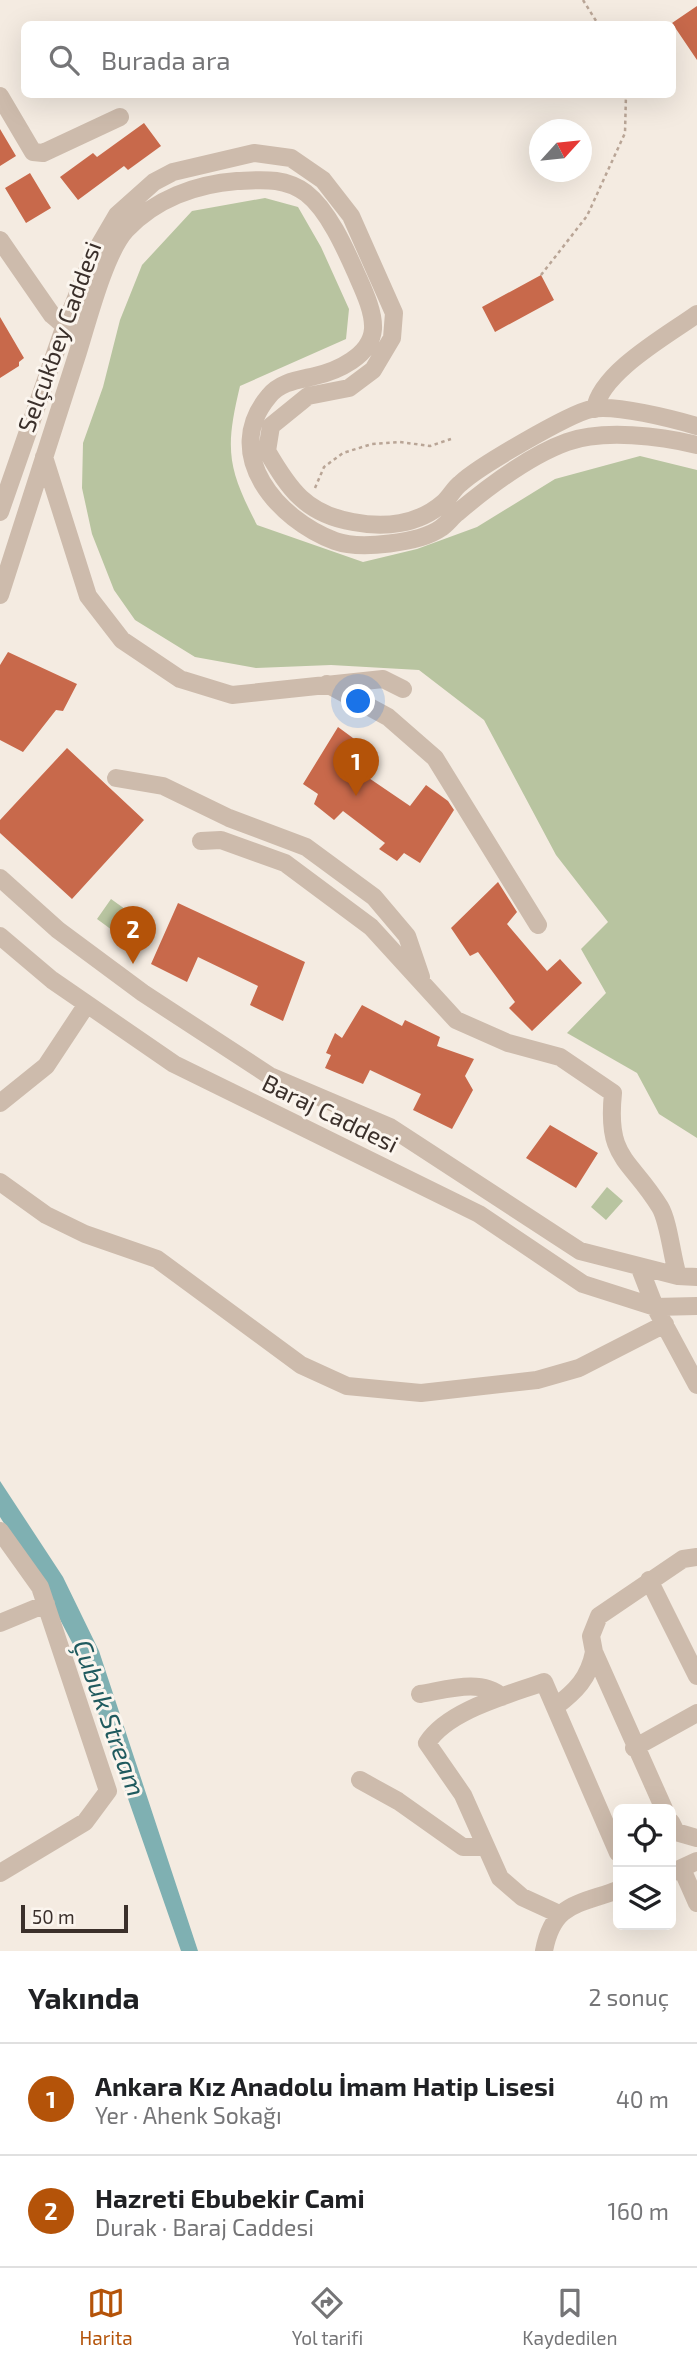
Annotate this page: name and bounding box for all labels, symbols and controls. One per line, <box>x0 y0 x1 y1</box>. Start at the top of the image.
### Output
search box <box>21 21 676 98</box>
icon: search <box>45 41 83 79</box>
text: Burada ara <box>101 44 231 75</box>
north arrow <box>529 119 592 182</box>
street label: Selçukbey Caddesi <box>11 237 107 436</box>
your location <box>341 684 375 718</box>
pin: 1 <box>333 738 379 796</box>
pin: 2 <box>110 906 156 964</box>
street label: Baraj Caddesi <box>258 1067 403 1158</box>
water label: Çubuk Stream <box>66 1635 153 1801</box>
map controls <box>613 1804 676 1930</box>
button: locate <box>613 1804 676 1867</box>
button: layers <box>613 1867 676 1930</box>
scale bar <box>21 1902 128 1934</box>
text: 50 m <box>32 1905 75 1928</box>
text: Yakında <box>28 1979 140 2015</box>
text: 2 sonuç <box>588 1983 669 2011</box>
text: Ankara Kız Anadolu İmam Hatip Lisesi <box>95 2070 555 2101</box>
text: 1 <box>46 2085 56 2113</box>
text: 40 m <box>616 2085 669 2113</box>
text: Yer · Ahenk Sokağı <box>95 2101 282 2129</box>
text: Hazreti Ebubekir Cami <box>95 2182 365 2213</box>
text: 2 <box>44 2197 58 2225</box>
text: 160 m <box>608 2197 669 2225</box>
text: Durak · Baraj Caddesi <box>95 2213 314 2241</box>
tab: Harita <box>80 2284 133 2349</box>
tab: Yol tarifi <box>292 2284 363 2349</box>
tab: Kaydedilen <box>522 2284 617 2349</box>

